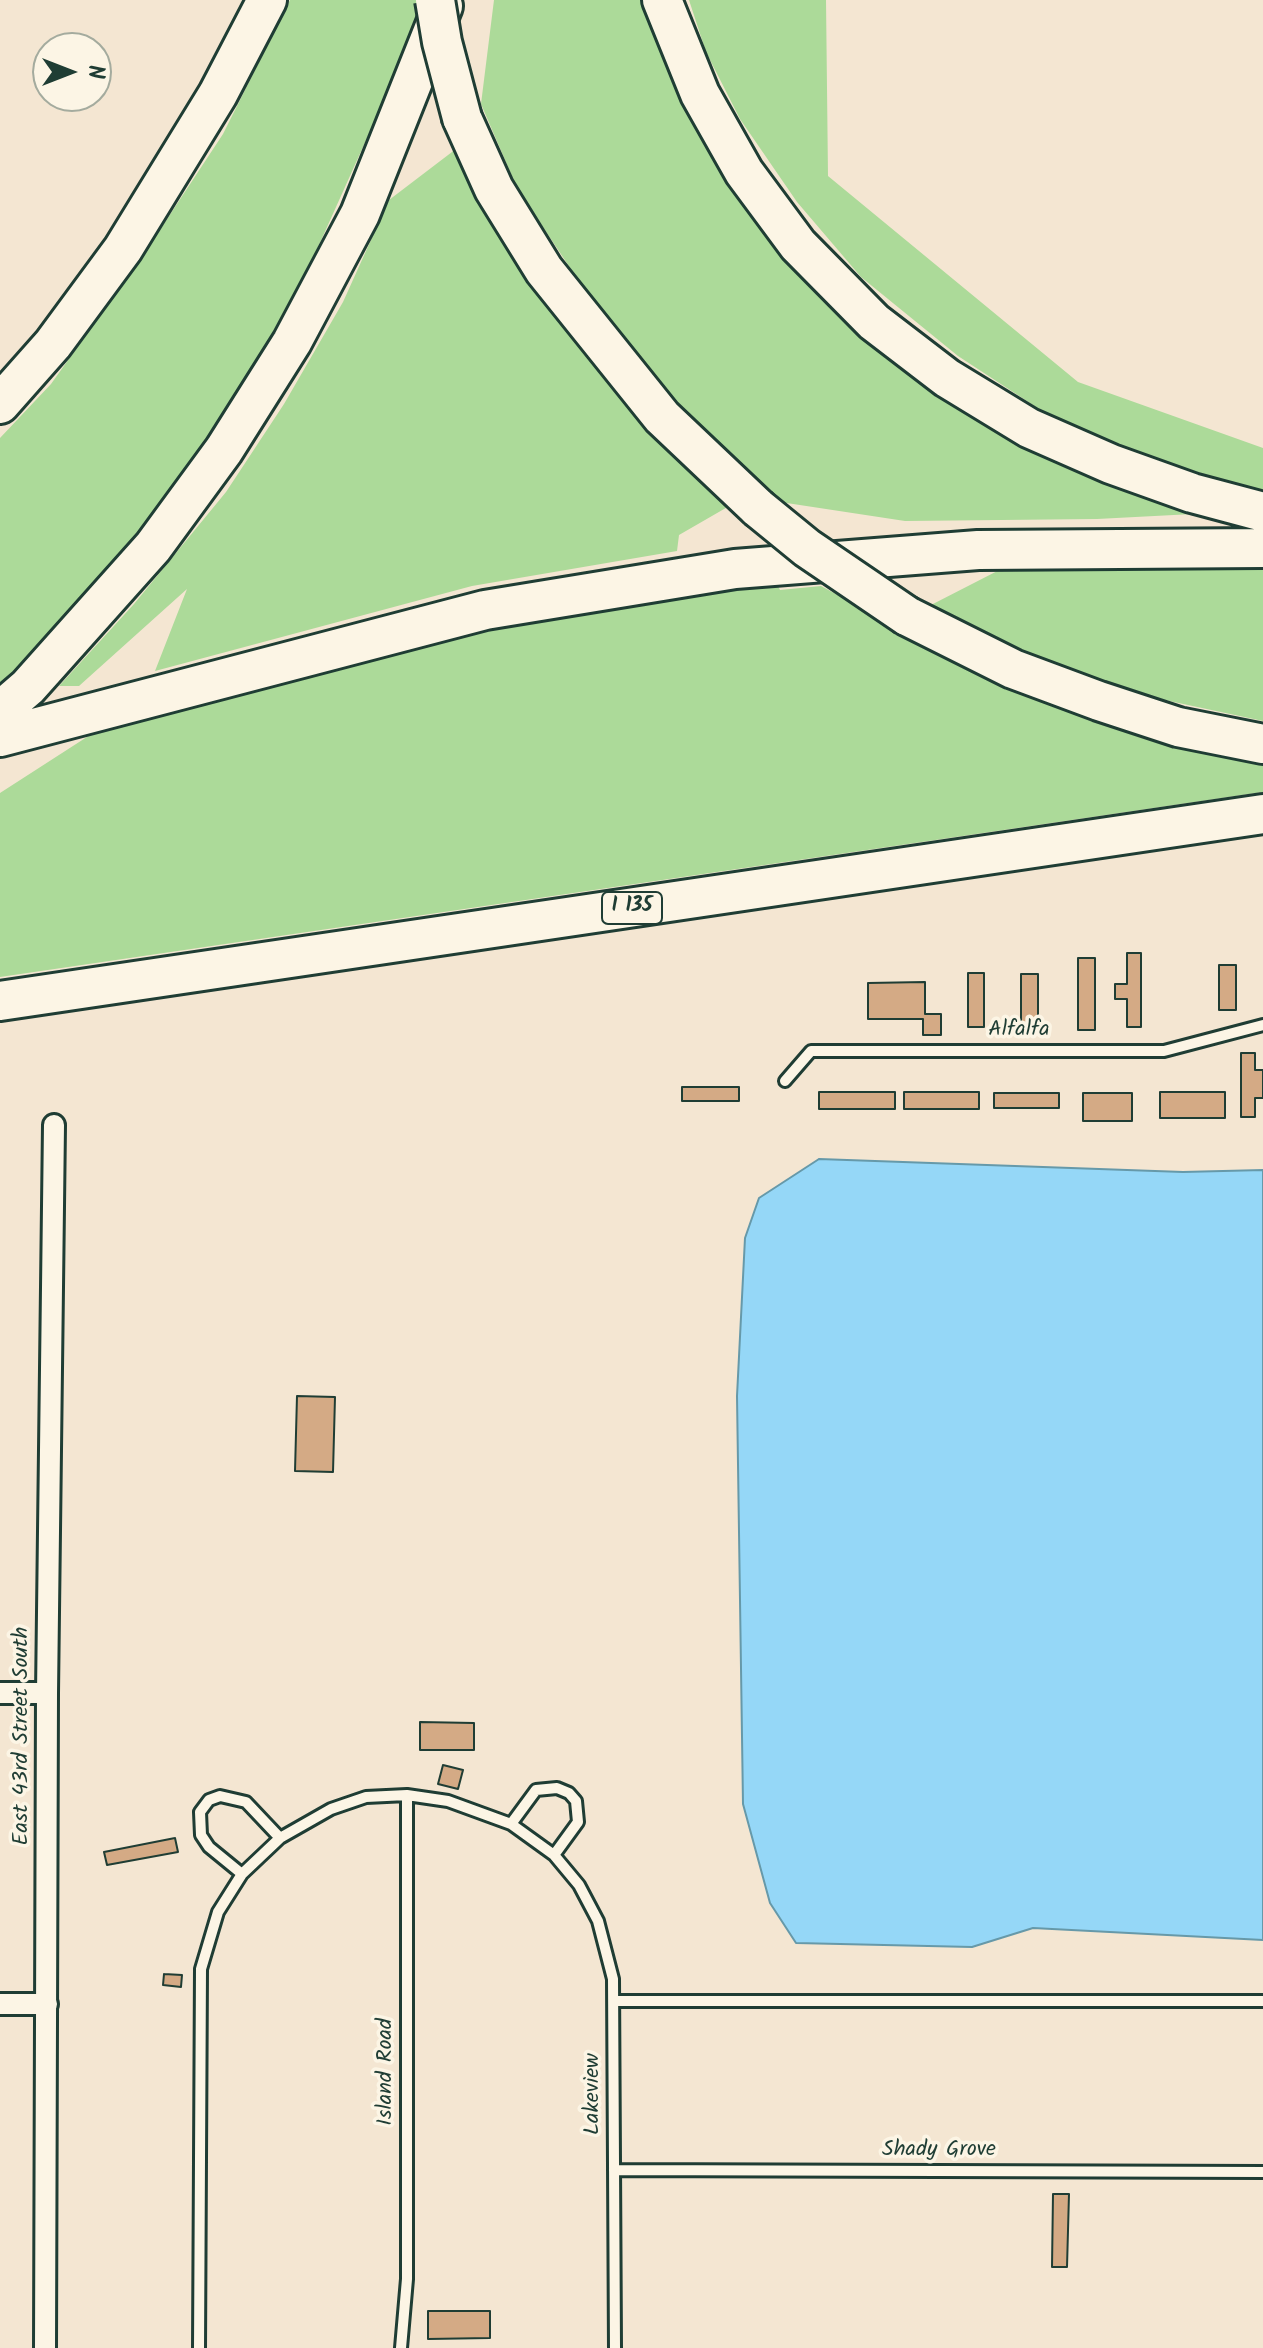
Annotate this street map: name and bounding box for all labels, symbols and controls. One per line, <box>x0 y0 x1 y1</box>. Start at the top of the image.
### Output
north arrow <box>32 32 112 112</box>
text: N <box>77 65 112 79</box>
road number: I 135 <box>602 892 662 924</box>
street label: Alfalfa <box>988 1018 1050 1044</box>
street label: East 43rd Street South <box>10 1627 36 1845</box>
street label: Island Road <box>374 2018 400 2126</box>
street label: Lakeview <box>581 2053 607 2135</box>
street label: Shady Grove <box>882 2138 996 2164</box>

